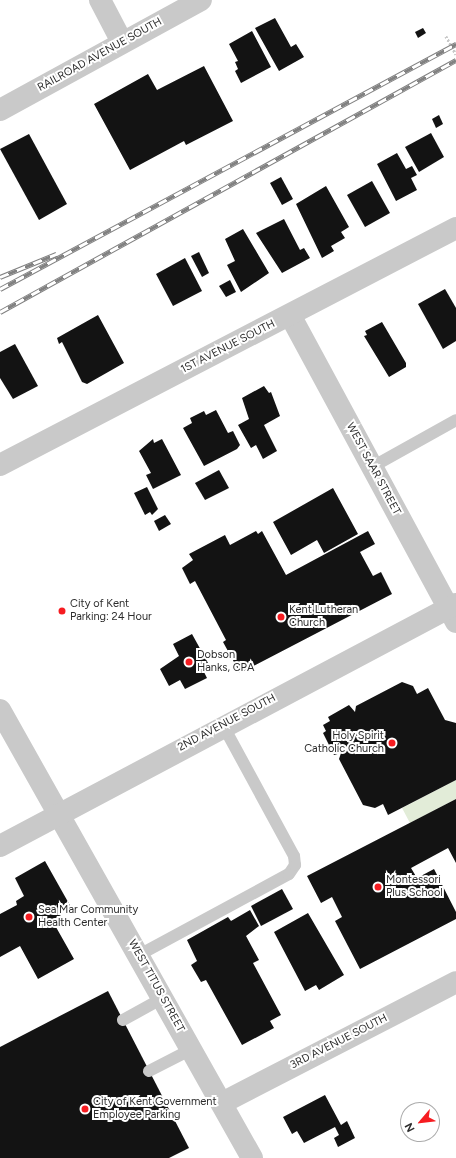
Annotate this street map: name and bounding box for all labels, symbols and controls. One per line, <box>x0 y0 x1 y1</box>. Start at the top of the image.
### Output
street label: RAILROAD AVENUE SOUTH <box>36 15 164 95</box>
street label: 1ST AVENUE SOUTH <box>179 318 277 376</box>
street label: WEST SAAR STREET <box>343 421 403 517</box>
place label: City of Kent Parking: 24 Hour <box>70 598 152 624</box>
place label: Kent Lutheran Church <box>289 604 358 630</box>
marker: City of Kent Parking: 24 Hour <box>57 606 67 616</box>
marker: Kent Lutheran Church <box>276 612 286 622</box>
place label: Dobson Hanks, CPA <box>197 649 254 675</box>
marker: Dobson Hanks, CPA <box>184 657 194 667</box>
street label: 2ND AVENUE SOUTH <box>176 692 278 754</box>
place label: Holy Spirit Catholic Church <box>304 730 384 756</box>
marker: Holy Spirit Catholic Church <box>387 738 397 748</box>
place label: Montessori Plus School <box>386 874 443 900</box>
marker: Montessori Plus School <box>373 882 383 892</box>
place label: Sea Mar Community Health Center <box>38 904 138 930</box>
marker: Sea Mar Community Health Center <box>23 911 35 923</box>
street label: WEST TITUS STREET <box>125 937 187 1035</box>
street label: 3RD AVENUE SOUTH <box>288 1012 390 1072</box>
place label: City of Kent Government Employee Parking <box>93 1096 217 1122</box>
north arrow <box>400 1102 440 1142</box>
marker: City of Kent Government Employee Parking <box>80 1104 90 1114</box>
text: N <box>402 1121 418 1134</box>

